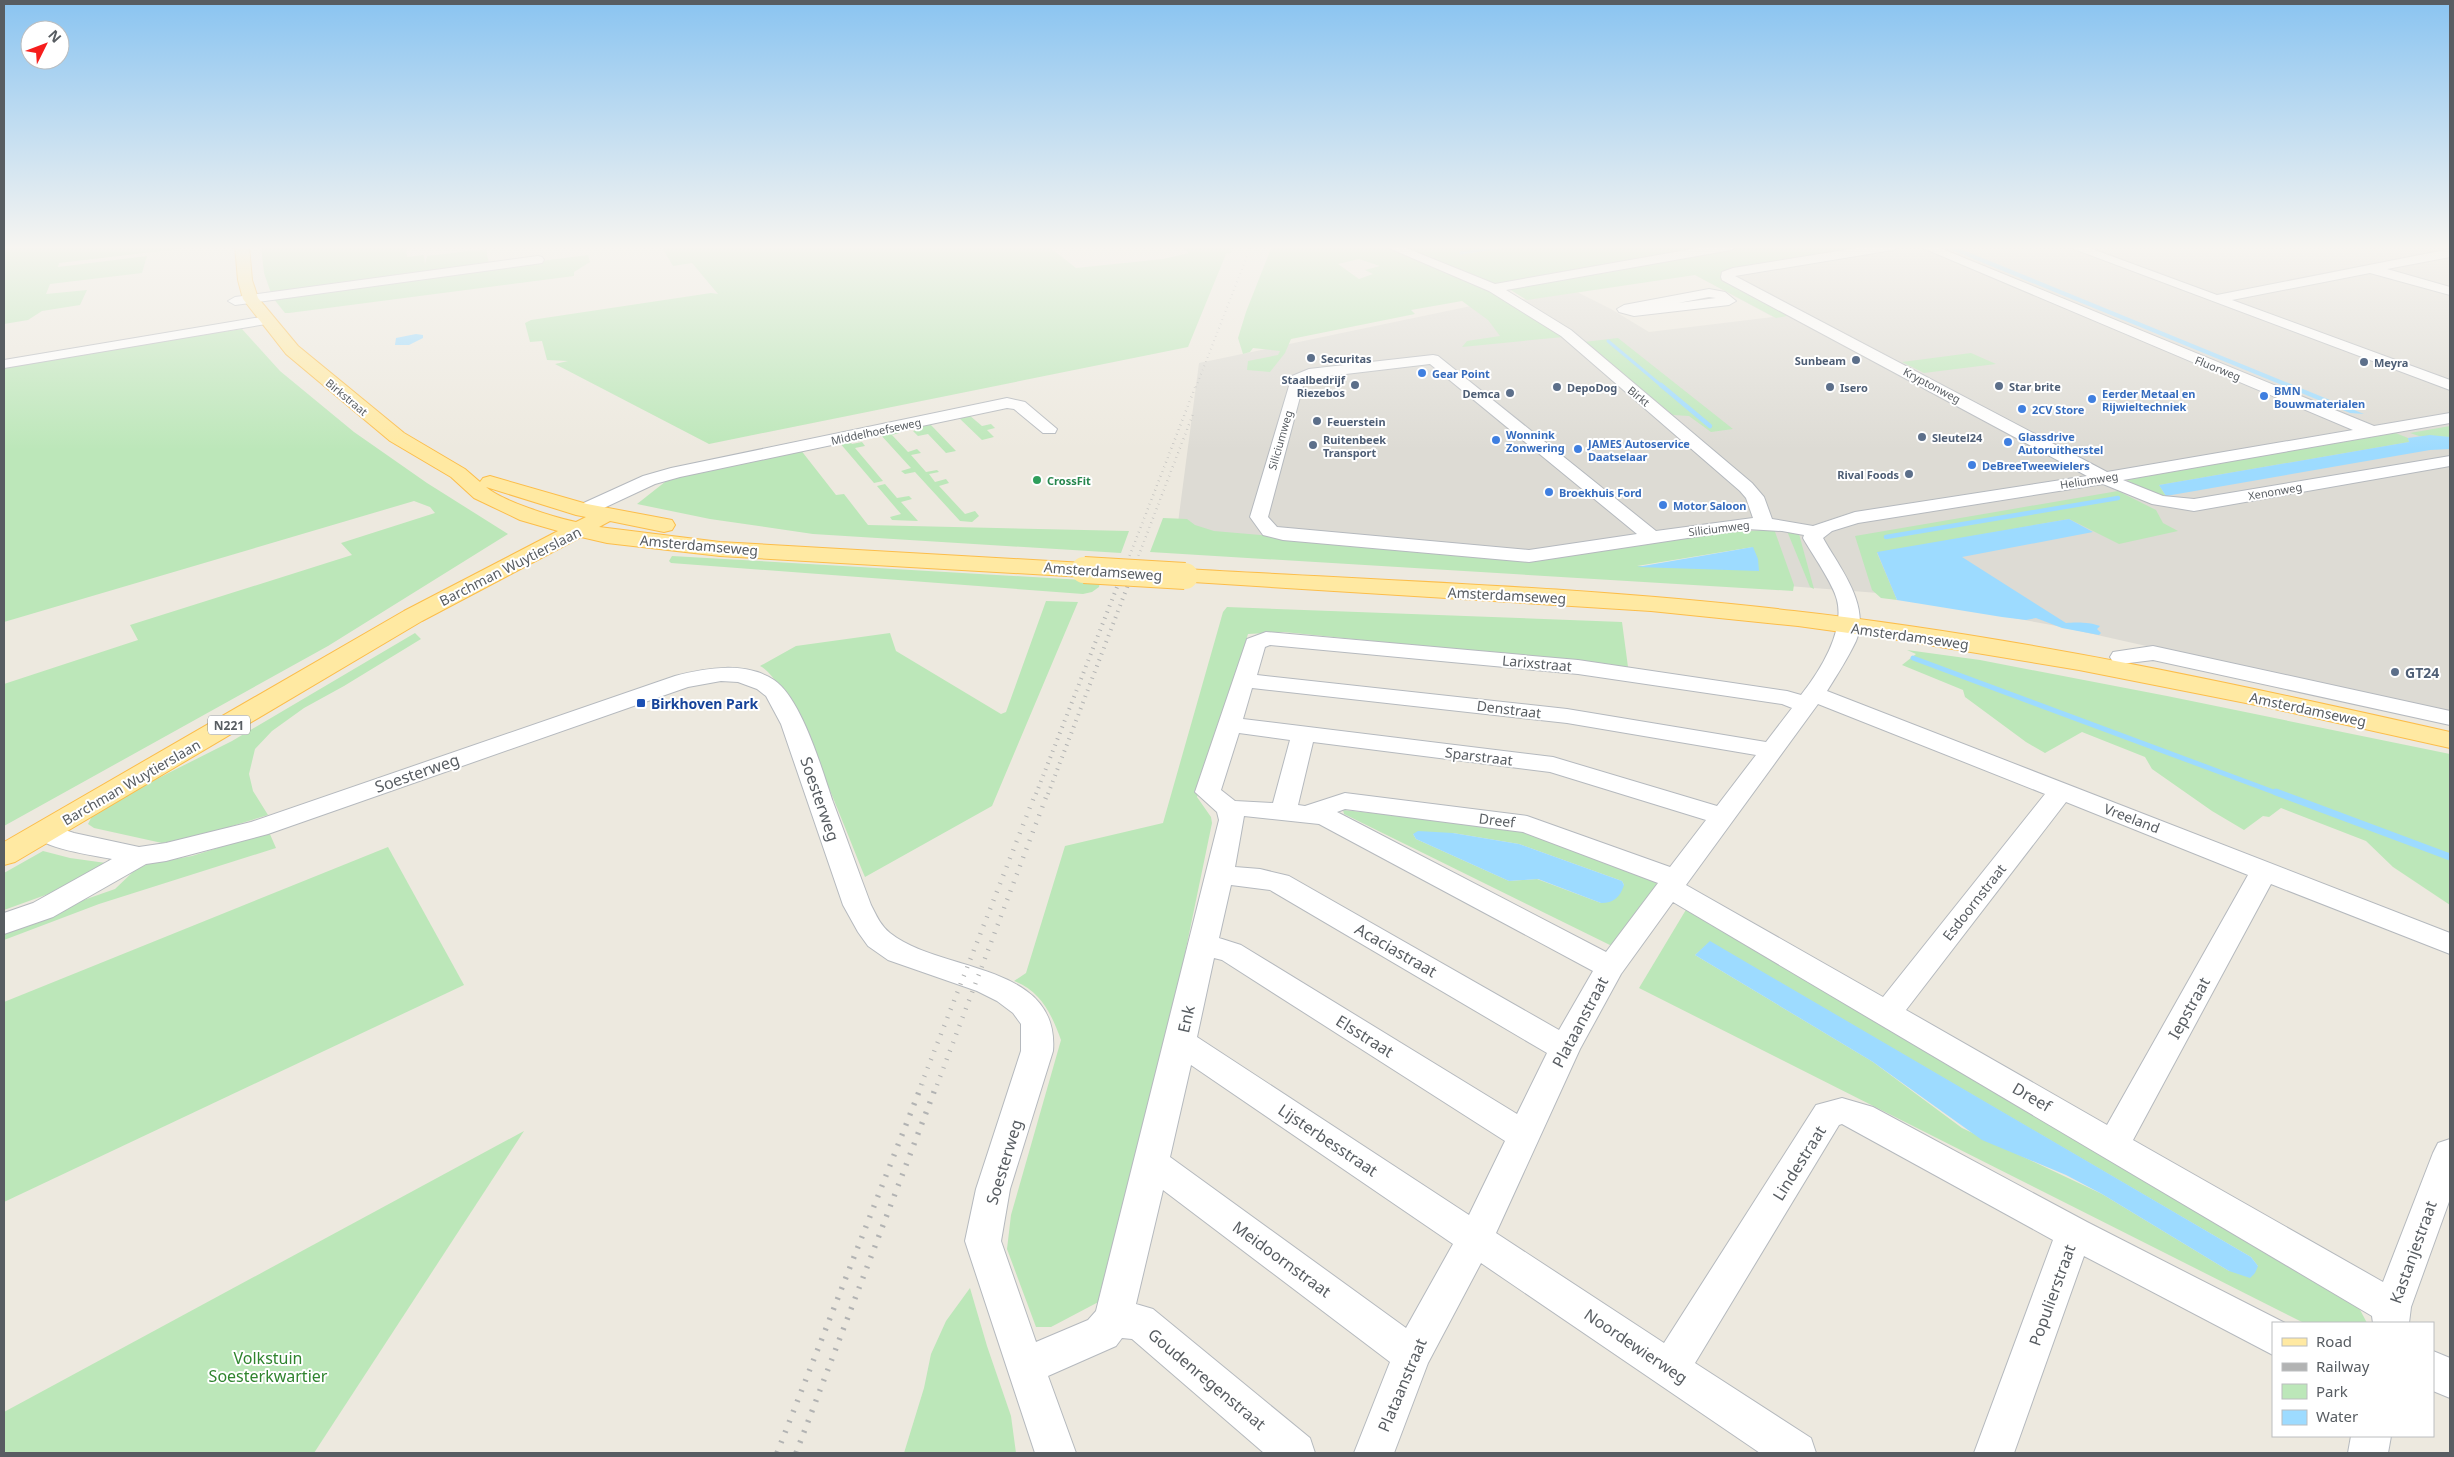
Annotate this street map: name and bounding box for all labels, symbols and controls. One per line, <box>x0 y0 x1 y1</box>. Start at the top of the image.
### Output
north arrow <box>20 20 70 70</box>
text: N <box>44 25 66 47</box>
place label: Securitas <box>1321 351 1372 366</box>
marker: Securitas <box>1305 352 1317 364</box>
street label: Fluorweg <box>2193 352 2243 384</box>
place label: Sunbeam <box>1795 353 1846 368</box>
marker: Sunbeam <box>1850 354 1862 366</box>
place label: Meyra <box>2374 355 2408 370</box>
marker: Meyra <box>2358 356 2370 368</box>
street label: Kryptonweg <box>1901 364 1963 406</box>
place label: Gear Point <box>1432 366 1490 381</box>
marker: Gear Point <box>1416 367 1428 379</box>
place label: Staalbedrijf Riezebos <box>1281 372 1346 400</box>
street label: Birkstraat <box>323 375 371 419</box>
marker: Staalbedrijf Riezebos <box>1349 379 1361 391</box>
place label: Star brite <box>2009 379 2061 394</box>
place label: DepoDog <box>1567 380 1617 395</box>
place label: Isero <box>1840 380 1868 395</box>
marker: Star brite <box>1993 380 2005 392</box>
marker: DepoDog <box>1551 381 1563 393</box>
marker: Isero <box>1824 381 1836 393</box>
street label: Birkt <box>1625 382 1653 410</box>
place label: BMN Bouwmaterialen <box>2274 383 2365 411</box>
place label: Demca <box>1462 386 1500 401</box>
place label: Eerder Metaal en Rijwieltechniek <box>2102 386 2195 414</box>
marker: Demca <box>1504 387 1516 399</box>
marker: BMN Bouwmaterialen <box>2258 390 2270 402</box>
marker: Eerder Metaal en Rijwieltechniek <box>2086 393 2098 405</box>
place label: 2CV Store <box>2032 402 2085 417</box>
marker: 2CV Store <box>2016 403 2028 415</box>
street label: Siliciumweg <box>1264 408 1296 472</box>
street label: Middelhoefseweg <box>830 414 922 448</box>
place label: Feuerstein <box>1327 414 1386 429</box>
marker: Feuerstein <box>1311 415 1323 427</box>
place label: Wonnink Zonwering <box>1506 427 1565 455</box>
place label: Glassdrive Autoruitherstel <box>2018 429 2103 457</box>
place label: Sleutel24 <box>1932 430 1983 445</box>
marker: Sleutel24 <box>1916 431 1928 443</box>
place label: Ruitenbeek Transport <box>1323 432 1386 460</box>
marker: Wonnink Zonwering <box>1490 434 1502 446</box>
place label: JAMES Autoservice Daatselaar <box>1587 436 1690 464</box>
marker: Glassdrive Autoruitherstel <box>2002 436 2014 448</box>
marker: Ruitenbeek Transport <box>1307 439 1319 451</box>
marker: JAMES Autoservice Daatselaar <box>1572 443 1584 455</box>
place label: DeBreeTweewielers <box>1982 458 2090 473</box>
marker: DeBreeTweewielers <box>1966 459 1978 471</box>
place label: Rival Foods <box>1837 467 1899 482</box>
marker: Rival Foods <box>1903 468 1915 480</box>
street label: Heliumweg <box>2059 468 2119 492</box>
place label: CrossFit <box>1047 473 1091 488</box>
marker: CrossFit <box>1031 474 1043 486</box>
street label: Xenonweg <box>2247 479 2303 503</box>
place label: Broekhuis Ford <box>1559 485 1642 500</box>
marker: Broekhuis Ford <box>1543 486 1555 498</box>
place label: Motor Saloon <box>1673 498 1747 513</box>
marker: Motor Saloon <box>1657 499 1669 511</box>
street label: Siliciumweg <box>1688 517 1750 539</box>
street label: Barchman Wuytierslaan <box>436 522 584 610</box>
street label: Amsterdamseweg <box>639 530 759 560</box>
street label: Amsterdamseweg <box>1043 557 1163 585</box>
street label: Amsterdamseweg <box>1447 582 1567 608</box>
street label: Amsterdamseweg <box>1850 618 1970 654</box>
street label: Larixstraat <box>1501 650 1573 676</box>
place label: GT24 <box>2405 663 2439 682</box>
marker: GT24 <box>2389 666 2401 678</box>
street label: Amsterdamseweg <box>2248 687 2368 731</box>
place label: Birkhoven Park <box>651 694 758 713</box>
street label: Denstraat <box>1476 696 1542 722</box>
marker: Birkhoven Park <box>635 697 647 709</box>
road number: N221 <box>208 716 250 734</box>
street label: Barchman Wuytierslaan <box>58 735 204 829</box>
street label: Sparstraat <box>1444 742 1514 770</box>
street label: Soesterweg <box>372 748 462 798</box>
street label: Soesterweg <box>795 754 845 844</box>
street label: Vreeland <box>2101 799 2163 837</box>
street label: Dreef <box>1478 808 1517 832</box>
street label: Esdoornstraat <box>1938 860 2010 944</box>
street label: Acaciastraat <box>1351 918 1441 982</box>
street label: Plataanstraat <box>1547 973 1613 1071</box>
street label: Iepstraat <box>2163 973 2215 1043</box>
street label: Enk <box>1172 1003 1200 1035</box>
street label: Elsstraat <box>1332 1010 1398 1062</box>
street label: Dreef <box>2009 1077 2057 1118</box>
street label: Lijsterbesstraat <box>1274 1099 1382 1182</box>
street label: Soesterweg <box>981 1117 1027 1207</box>
street label: Lindestraat <box>1767 1121 1831 1205</box>
street label: Kastanjestraat <box>2384 1197 2442 1306</box>
street label: Meidoornstraat <box>1228 1216 1336 1302</box>
street label: Populierstraat <box>2023 1241 2081 1349</box>
street label: Noordewierweg <box>1580 1303 1692 1389</box>
legend <box>2272 1322 2434 1437</box>
street label: Goudenregenstraat <box>1143 1323 1271 1435</box>
text: Road <box>2316 1331 2352 1351</box>
street label: Plataanstraat <box>1372 1335 1432 1435</box>
park label: Volkstuin Soesterkwartier <box>209 1347 328 1387</box>
text: Railway <box>2316 1356 2370 1376</box>
text: Park <box>2316 1381 2348 1401</box>
text: Water <box>2316 1406 2358 1426</box>

